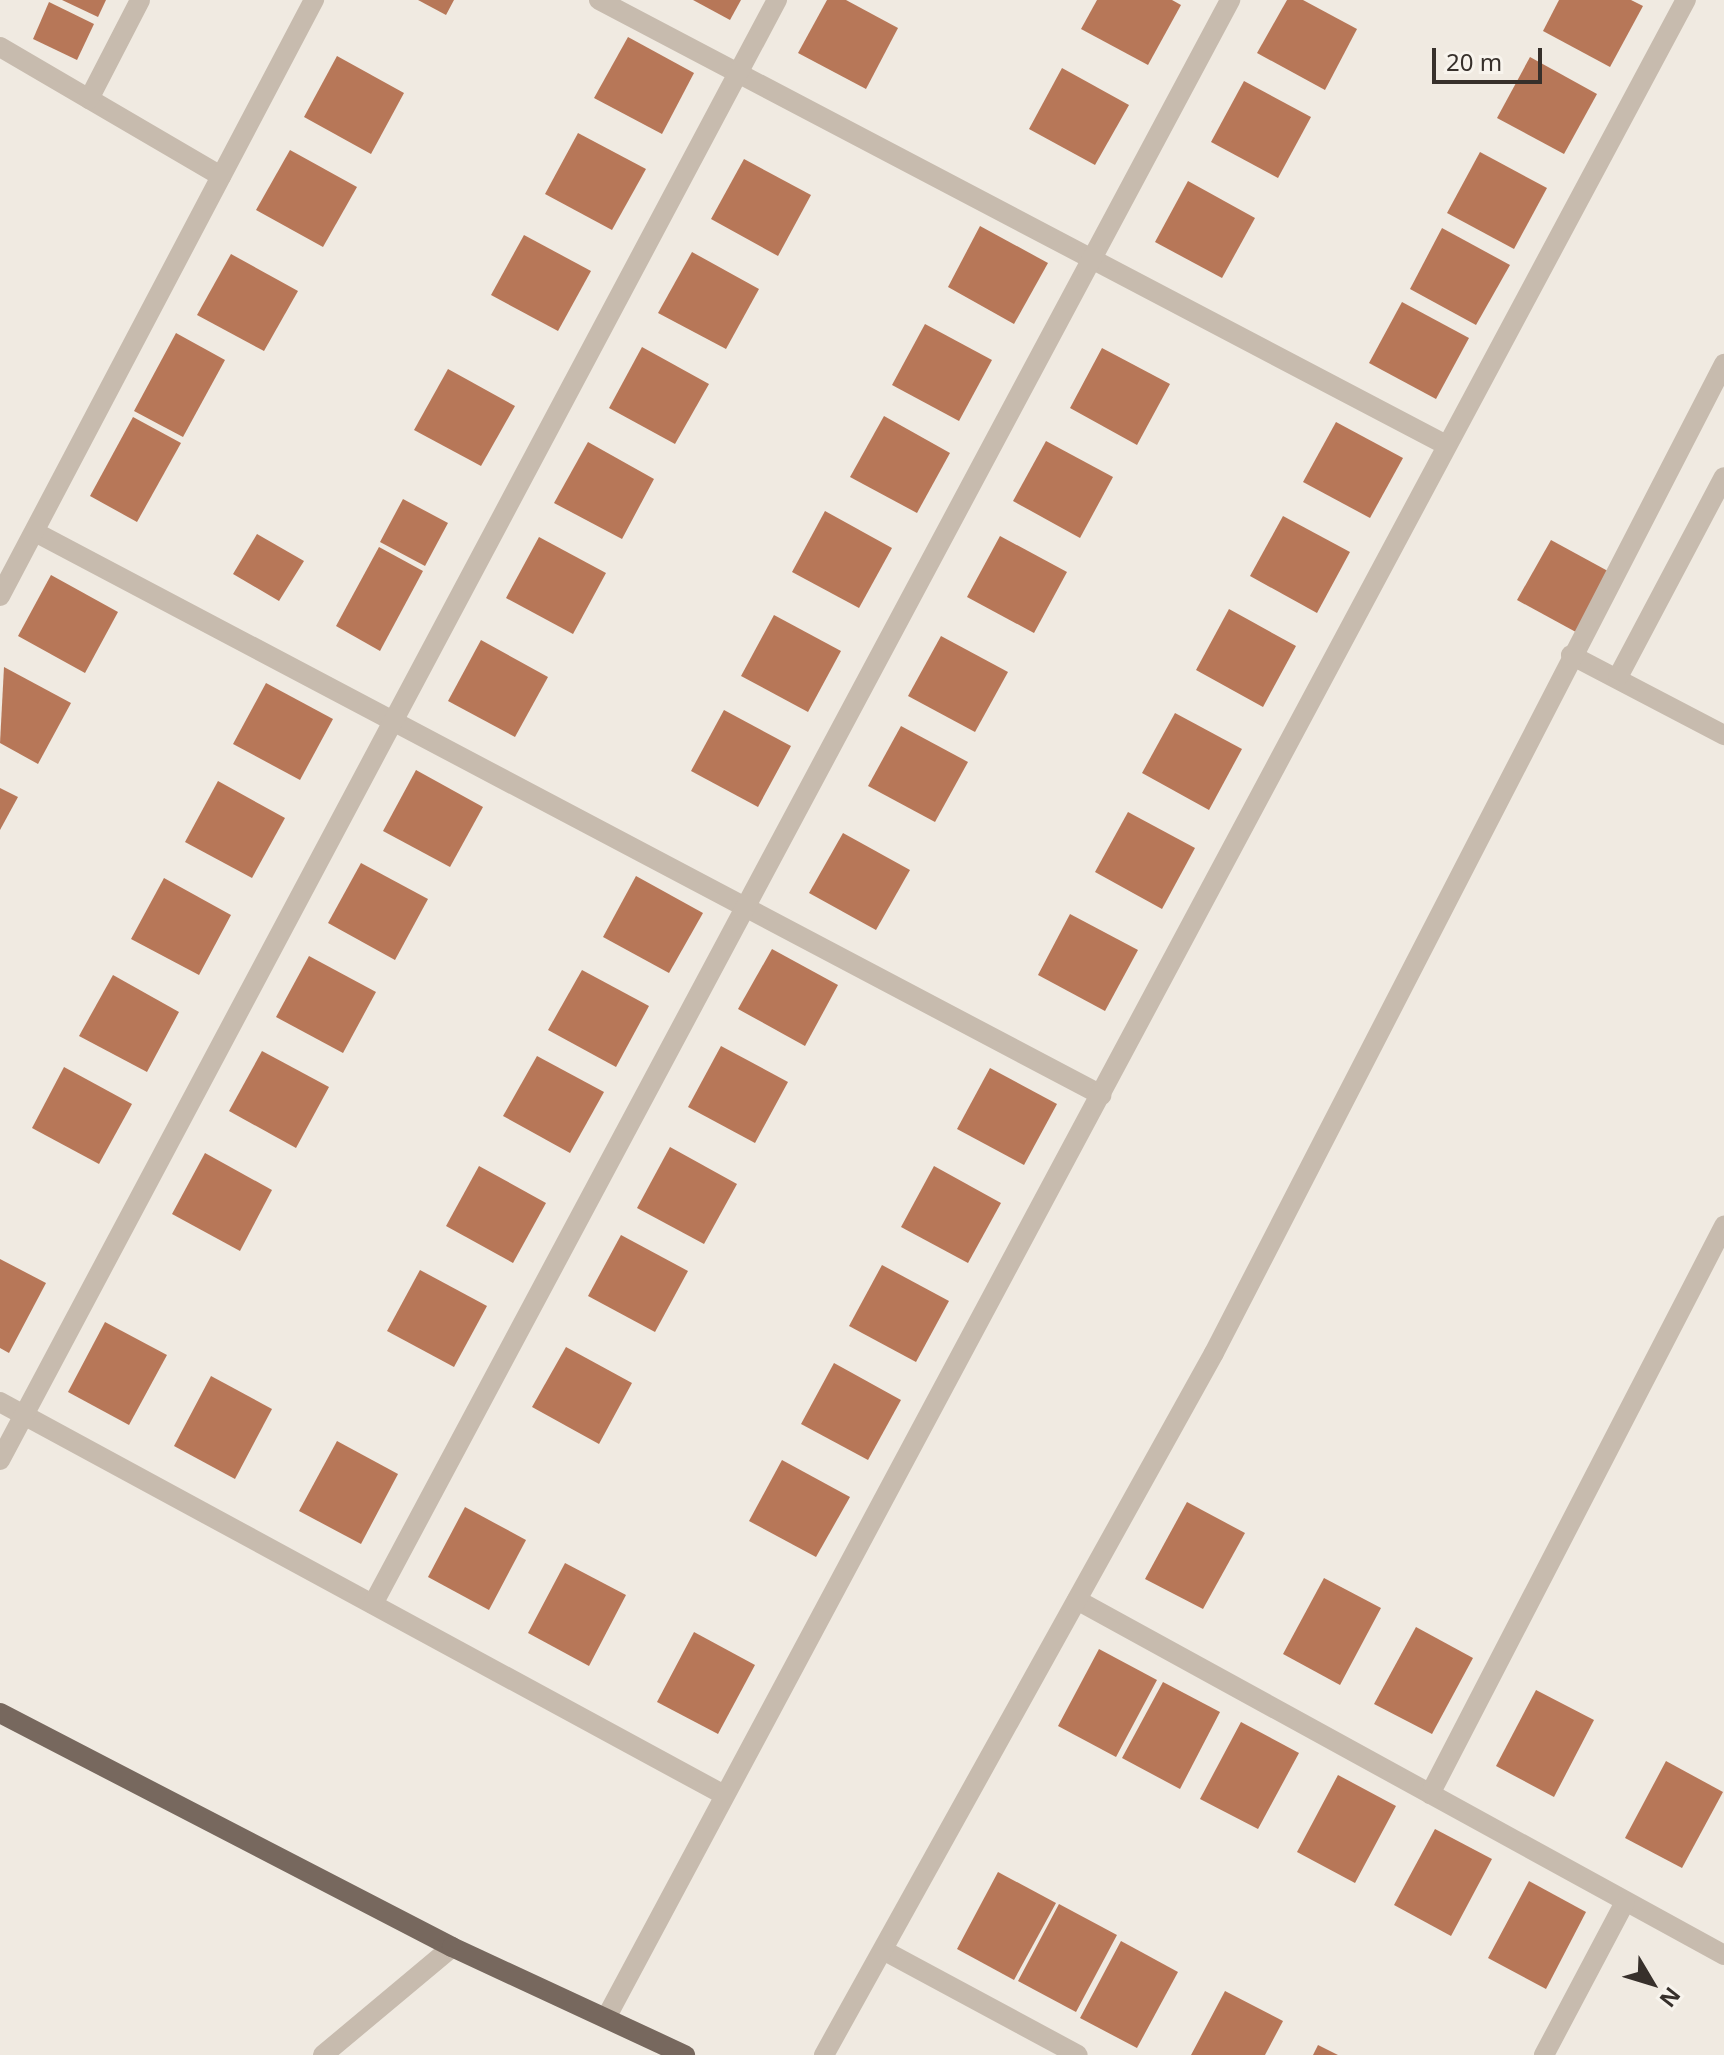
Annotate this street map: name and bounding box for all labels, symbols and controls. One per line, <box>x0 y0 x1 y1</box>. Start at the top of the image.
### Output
scale bar <box>1436 32 1546 82</box>
text: 20 m <box>1446 45 1502 78</box>
north arrow <box>1612 1943 1692 2023</box>
text: N <box>1654 1981 1688 2014</box>

